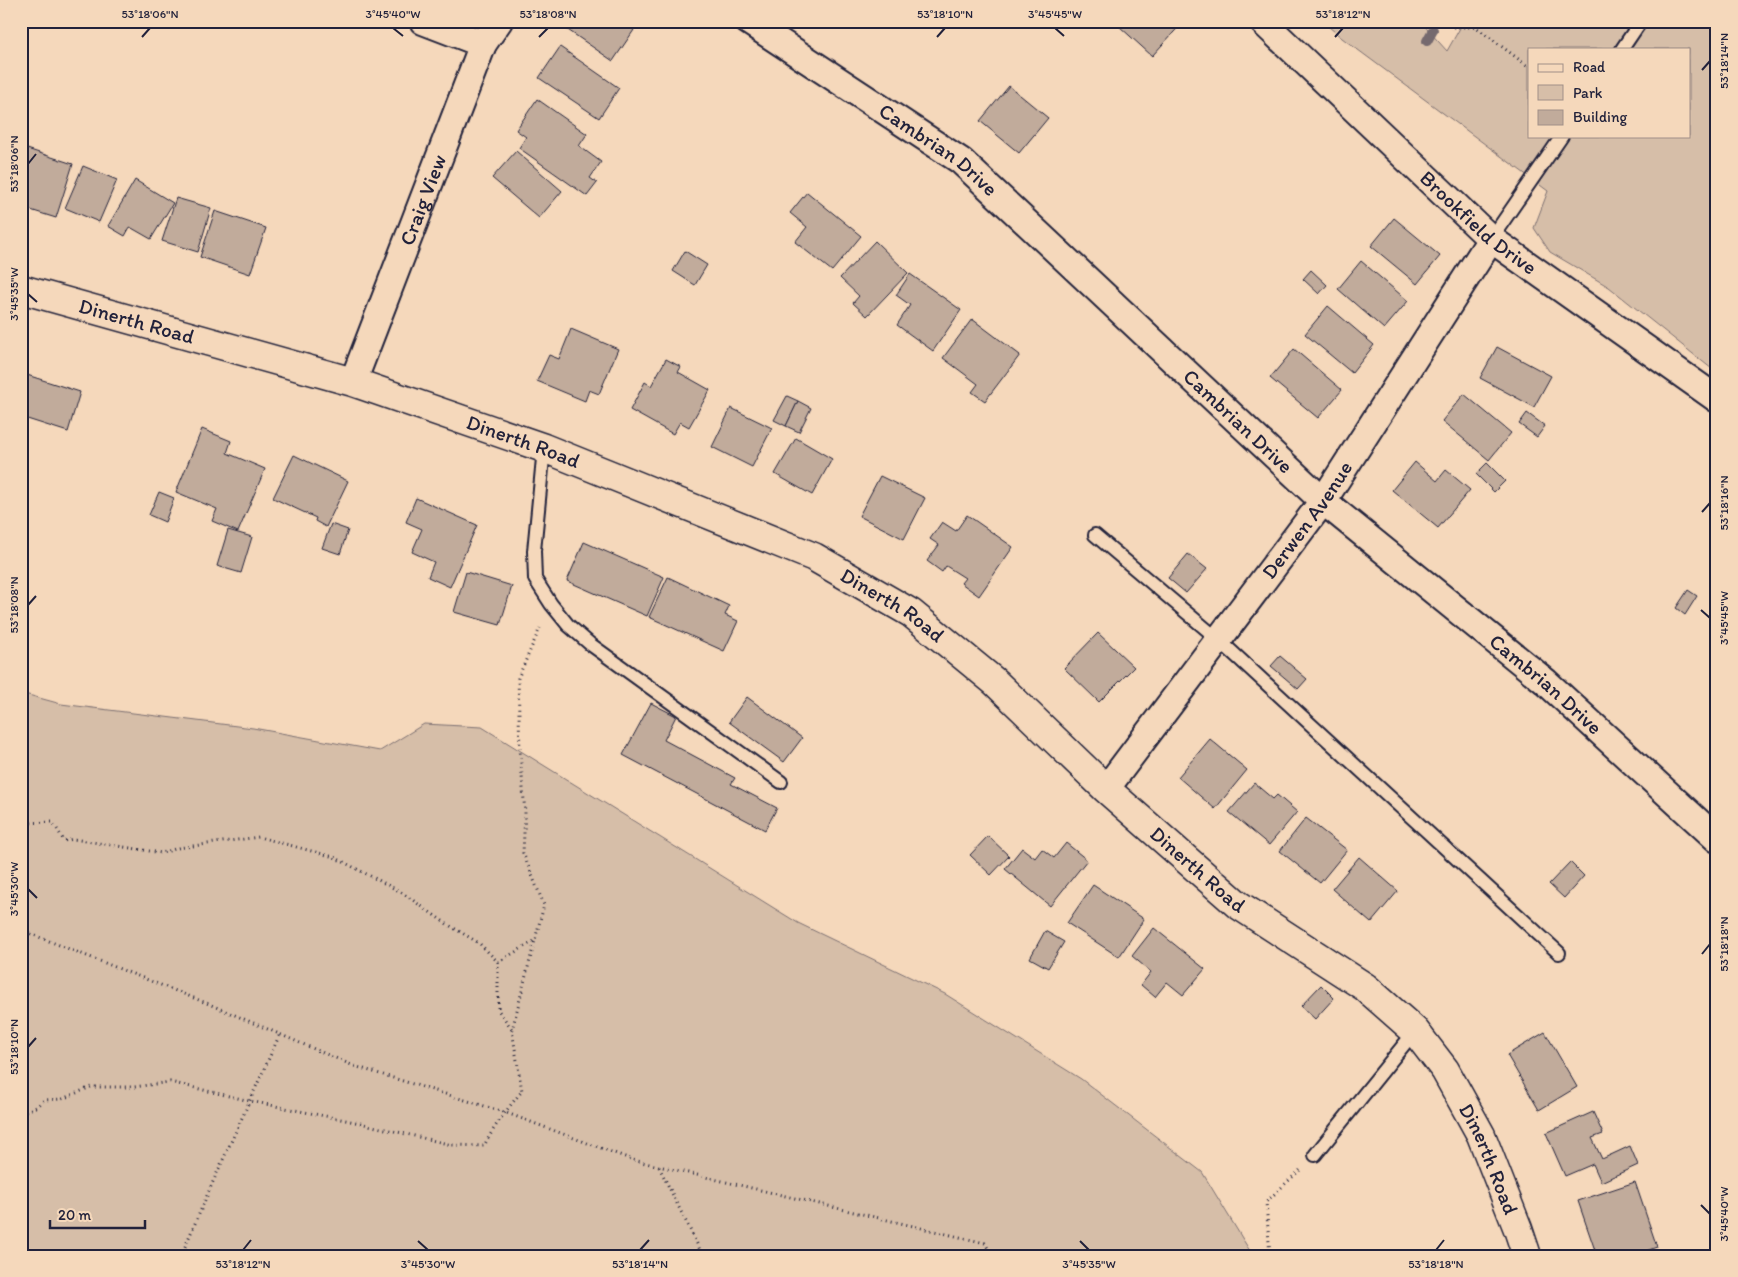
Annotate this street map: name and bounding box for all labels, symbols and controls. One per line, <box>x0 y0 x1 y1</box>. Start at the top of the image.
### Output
text: 53°18'06"N <box>122 7 178 21</box>
text: 3°45'40"W <box>365 7 421 21</box>
text: 53°18'08"N <box>519 7 577 21</box>
text: 53°18'10"N <box>917 7 973 21</box>
text: 3°45'45"W <box>1028 7 1082 21</box>
text: 53°18'12"N <box>1315 7 1371 21</box>
text: 53°18'14"N <box>1717 33 1731 89</box>
legend <box>1528 48 1690 138</box>
text: Road <box>1573 58 1606 76</box>
text: Park <box>1573 84 1603 102</box>
street label: Cambrian Drive <box>875 98 1003 201</box>
text: Building <box>1573 108 1627 126</box>
text: 53°18'06"N <box>7 136 21 192</box>
street label: Craig View <box>394 151 451 249</box>
street label: Brookfield Drive <box>1415 165 1542 280</box>
text: 3°45'35"W <box>7 267 21 321</box>
street label: Dinerth Road <box>76 293 197 349</box>
street label: Cambrian Drive <box>1178 363 1298 478</box>
street label: Dinerth Road <box>463 409 584 473</box>
street label: Derwen Avenue <box>1256 456 1357 583</box>
text: 53°18'16"N <box>1717 475 1731 531</box>
street label: Dinerth Road <box>836 562 950 647</box>
text: 53°18'08"N <box>7 576 21 634</box>
text: 3°45'45"W <box>1717 591 1731 645</box>
street label: Cambrian Drive <box>1485 628 1608 739</box>
street label: Dinerth Road <box>1145 821 1250 918</box>
text: 3°45'30"W <box>7 862 21 916</box>
text: 53°18'18"N <box>1717 916 1731 972</box>
text: 53°18'10"N <box>7 1019 21 1075</box>
street label: Dinerth Road <box>1454 1099 1524 1218</box>
text: 3°45'40"W <box>1717 1186 1731 1242</box>
scale bar <box>50 1197 145 1229</box>
text: 20 m <box>58 1206 92 1224</box>
text: 53°18'12"N <box>215 1257 271 1271</box>
text: 3°45'30"W <box>401 1257 455 1271</box>
text: 53°18'14"N <box>612 1257 668 1271</box>
text: 3°45'35"W <box>1062 1257 1116 1271</box>
text: 53°18'18"N <box>1408 1257 1464 1271</box>

